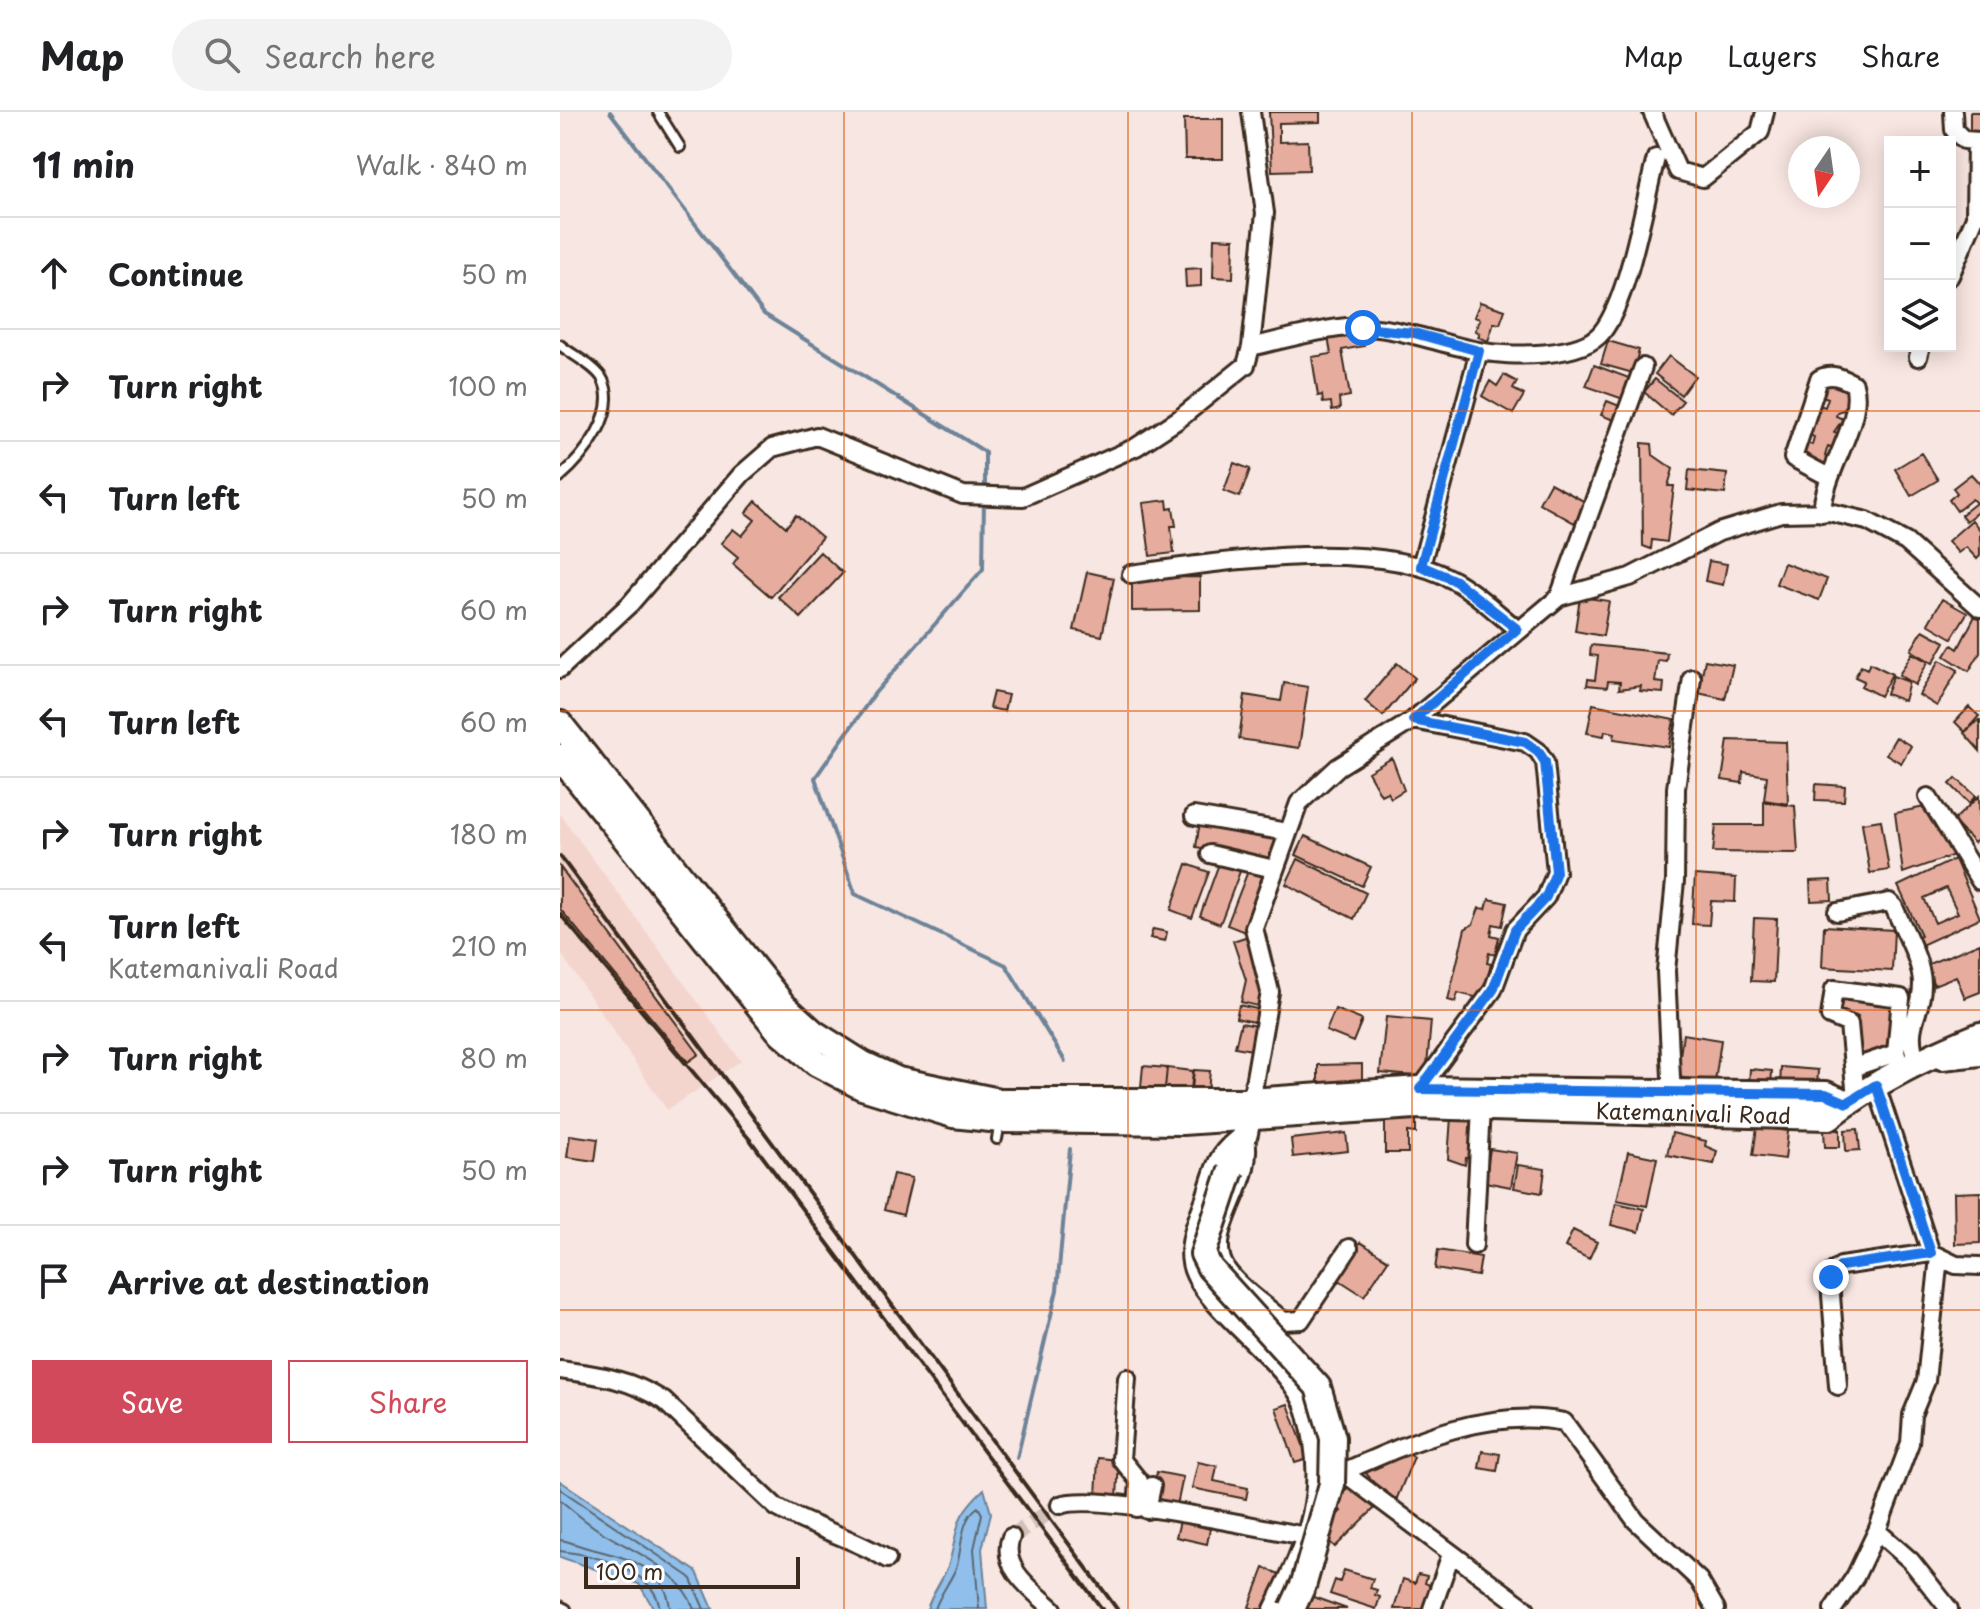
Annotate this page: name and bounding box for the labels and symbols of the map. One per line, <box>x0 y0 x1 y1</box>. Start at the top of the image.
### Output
north arrow <box>1788 136 1860 208</box>
route start <box>1345 310 1381 346</box>
street label: Katemanivali Road <box>1595 1093 1791 1131</box>
route end <box>1813 1259 1849 1295</box>
scale bar <box>584 1553 800 1589</box>

